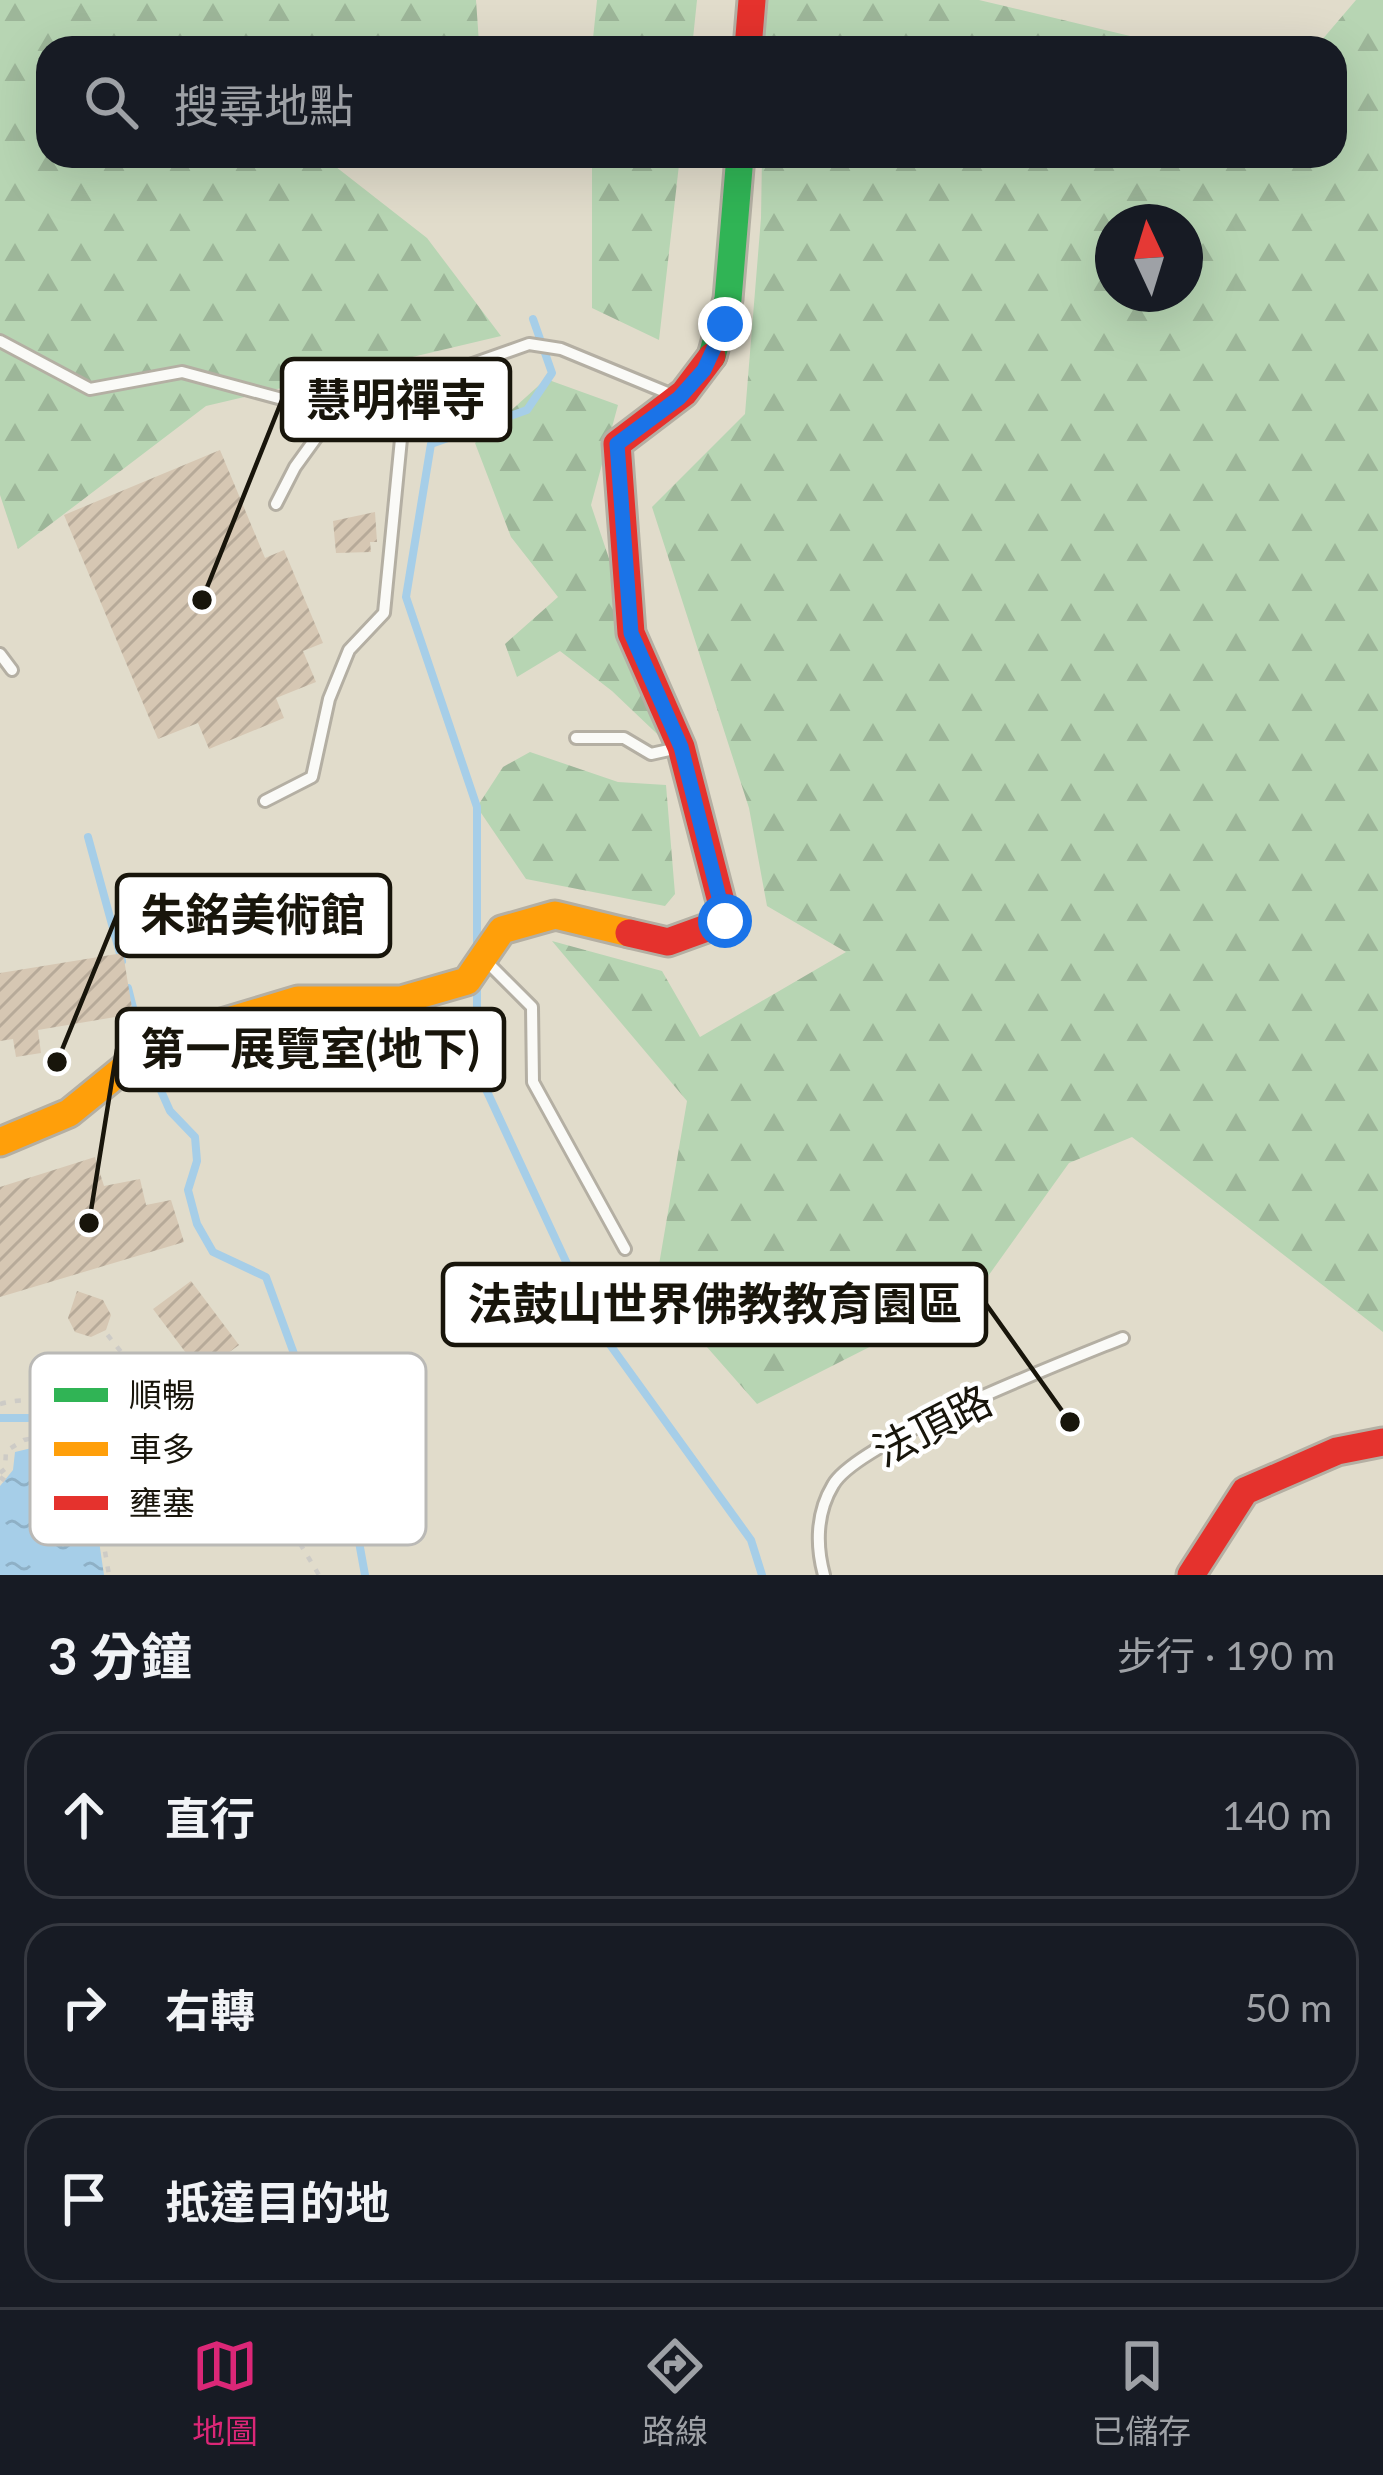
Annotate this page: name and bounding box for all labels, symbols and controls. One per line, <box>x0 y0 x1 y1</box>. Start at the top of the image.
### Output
search box <box>36 36 1347 168</box>
icon: search <box>78 69 144 135</box>
text: 搜尋地點 <box>174 78 354 132</box>
north arrow <box>1095 204 1203 312</box>
route end <box>698 297 752 351</box>
callout: 慧明禪寺 <box>282 359 510 440</box>
text: 慧明禪寺 <box>306 372 486 426</box>
callout: 朱銘美術館 <box>117 875 390 956</box>
text: 朱銘美術館 <box>140 887 366 941</box>
route start <box>698 894 752 948</box>
callout: 第一展覽室(地下) <box>117 1009 504 1090</box>
text: 第一展覽室(地下) <box>140 1021 480 1075</box>
callout: 法鼓山世界佛教教育園區 <box>443 1264 986 1345</box>
text: 法鼓山世界佛教教育園區 <box>467 1276 963 1330</box>
legend <box>30 1353 426 1545</box>
text: 順暢 <box>129 1374 195 1414</box>
street label: 法頂路 <box>865 1374 999 1476</box>
text: 車多 <box>129 1428 195 1468</box>
text: 壅塞 <box>129 1482 195 1522</box>
text: 3 分鐘 <box>48 1625 192 1686</box>
text: 步行 · 190 m <box>1117 1632 1335 1678</box>
icon: ahead <box>51 1782 117 1848</box>
text: 直行 <box>165 1791 255 1845</box>
text: 140 m <box>1222 1792 1332 1838</box>
icon: right <box>51 1974 117 2040</box>
text: 右轉 <box>165 1983 255 2037</box>
text: 50 m <box>1245 1984 1332 2030</box>
icon: arrive <box>51 2166 117 2232</box>
text: 抵達目的地 <box>165 2175 390 2229</box>
tab: 地圖 <box>192 2333 258 2453</box>
tab: 路線 <box>642 2333 708 2453</box>
tab: 已儲存 <box>1092 2333 1191 2453</box>

